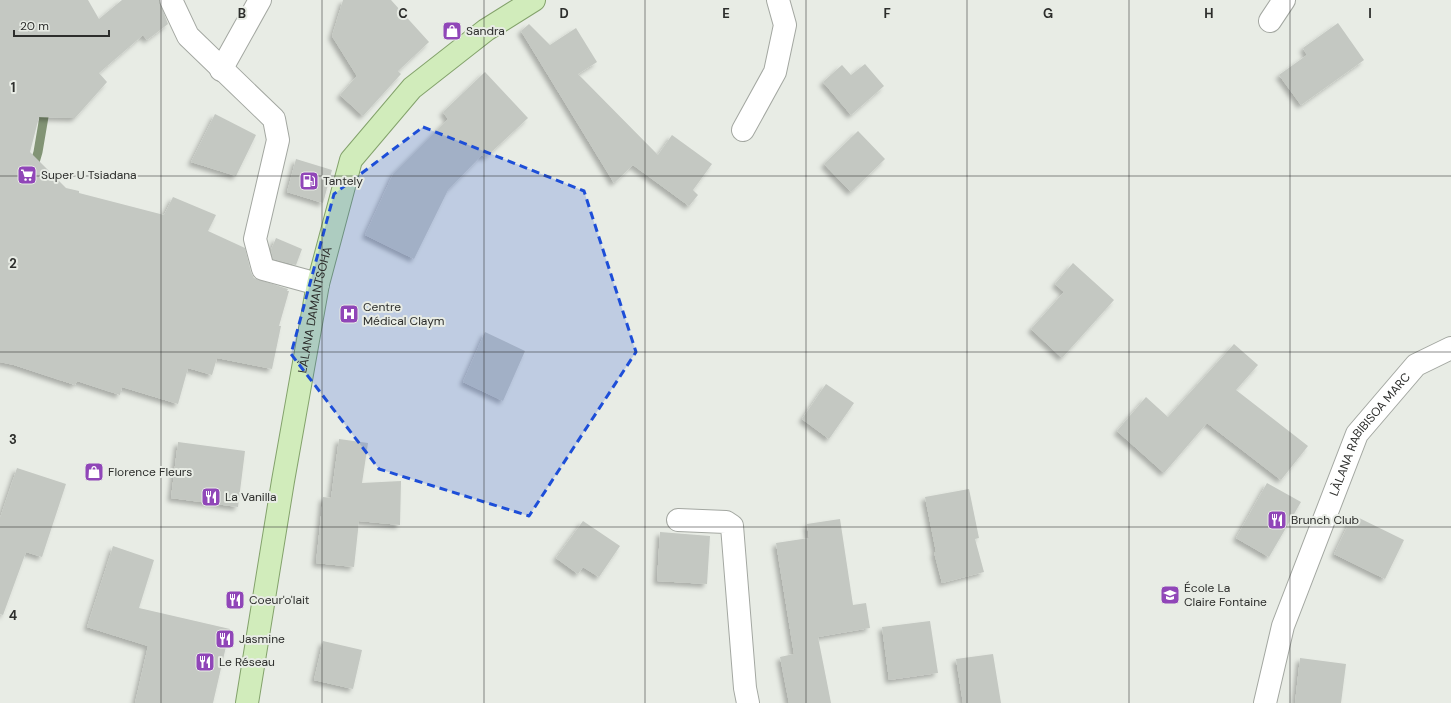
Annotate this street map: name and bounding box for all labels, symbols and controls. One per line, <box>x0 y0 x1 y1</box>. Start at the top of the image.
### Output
text: B <box>238 5 246 22</box>
text: C <box>398 5 408 22</box>
text: D <box>559 5 569 22</box>
text: E <box>722 5 730 22</box>
text: F <box>883 5 891 22</box>
text: G <box>1043 5 1053 22</box>
text: H <box>1204 5 1214 22</box>
text: I <box>1368 5 1372 22</box>
scale bar <box>14 12 109 38</box>
text: 20 m <box>20 18 49 34</box>
shop icon: Sandra <box>441 20 463 42</box>
place label: Sandra <box>466 23 505 39</box>
text: 1 <box>11 79 15 96</box>
supermarket icon: Super U Tsiadana <box>16 164 38 186</box>
place label: Super U Tsiadana <box>41 167 137 183</box>
fuel station icon: Tantely <box>298 170 320 192</box>
place label: Tantely <box>323 173 363 189</box>
street label: LÀLANA DAMANTSOHA <box>294 245 336 374</box>
text: 2 <box>9 255 17 272</box>
place label: Centre Médical Claym <box>363 299 445 329</box>
hospital icon: Centre Médical Claym <box>338 303 360 325</box>
street label: LÀLANA RABIBISOA MARC <box>1326 369 1414 498</box>
text: 3 <box>9 431 17 448</box>
shop icon: Florence Fleurs <box>83 461 105 483</box>
place label: Florence Fleurs <box>108 464 192 480</box>
restaurant icon: La Vanilla <box>200 486 222 508</box>
place label: La Vanilla <box>225 489 277 505</box>
restaurant icon: Brunch Club <box>1266 509 1288 531</box>
place label: Brunch Club <box>1291 512 1359 528</box>
place label: École La Claire Fontaine <box>1184 580 1267 610</box>
school or university icon: École La Claire Fontaine <box>1159 584 1181 606</box>
restaurant icon: Coeur'o'lait <box>224 589 246 611</box>
place label: Coeur'o'lait <box>249 592 310 608</box>
text: 4 <box>9 607 17 624</box>
restaurant icon: Jasmine <box>214 628 236 650</box>
place label: Jasmine <box>239 631 285 647</box>
restaurant icon: Le Réseau <box>194 651 216 673</box>
place label: Le Réseau <box>219 654 275 670</box>

